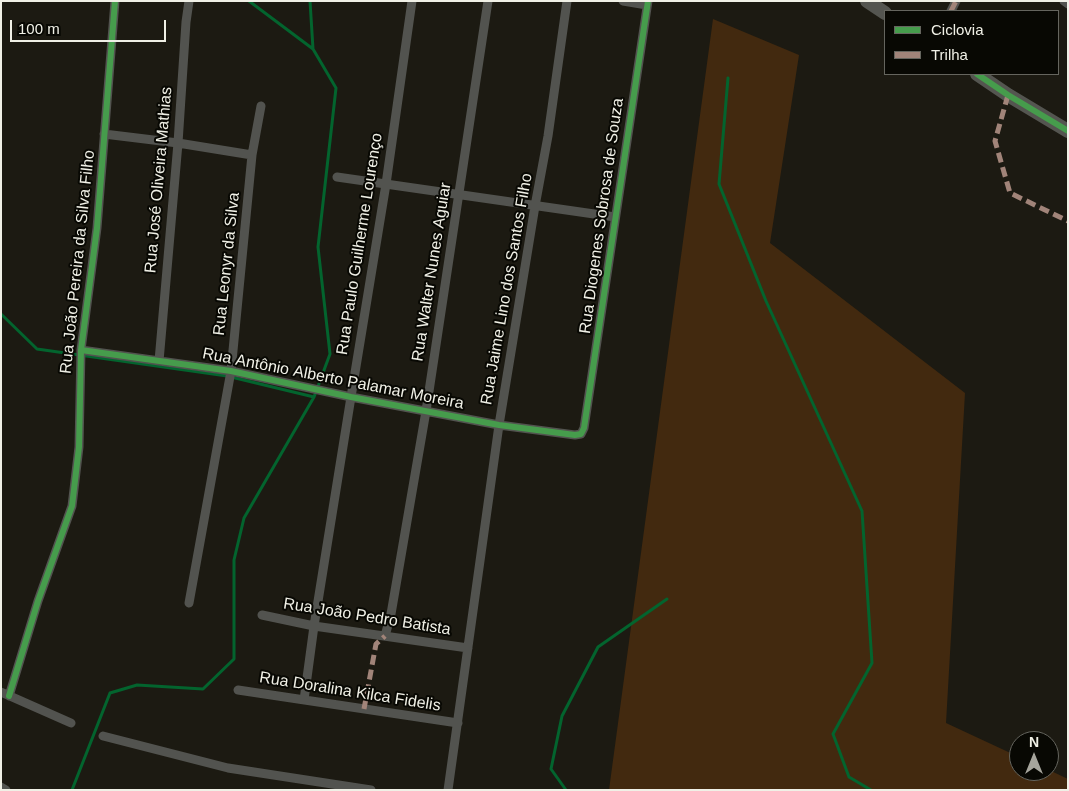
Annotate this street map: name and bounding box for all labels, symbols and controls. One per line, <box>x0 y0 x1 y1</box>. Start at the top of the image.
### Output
scale bar <box>12 10 169 42</box>
legend <box>884 10 1059 75</box>
text: 100 m <box>18 20 60 37</box>
text: Ciclovia <box>931 21 984 38</box>
text: Trilha <box>931 46 968 63</box>
street label: Rua José Oliveira Mathias <box>141 86 177 274</box>
street label: Rua Diogenes Sobrosa de Souza <box>576 97 628 335</box>
street label: Rua Paulo Guilherme Lourenço <box>333 132 387 356</box>
street label: Rua João Pereira da Silva Filho <box>57 149 99 375</box>
street label: Rua Jaime Lino dos Santos Filho <box>477 172 537 406</box>
street label: Rua Walter Nunes Aguiar <box>408 181 456 363</box>
street label: Rua Leonyr da Silva <box>210 191 244 337</box>
street label: Rua Antônio Alberto Palamar Moreira <box>201 344 465 414</box>
street label: Rua João Pedro Batista <box>282 594 452 640</box>
street label: Rua Doralina Kilca Fidelis <box>258 668 442 716</box>
north arrow <box>1009 731 1059 781</box>
text: N <box>1029 734 1039 750</box>

